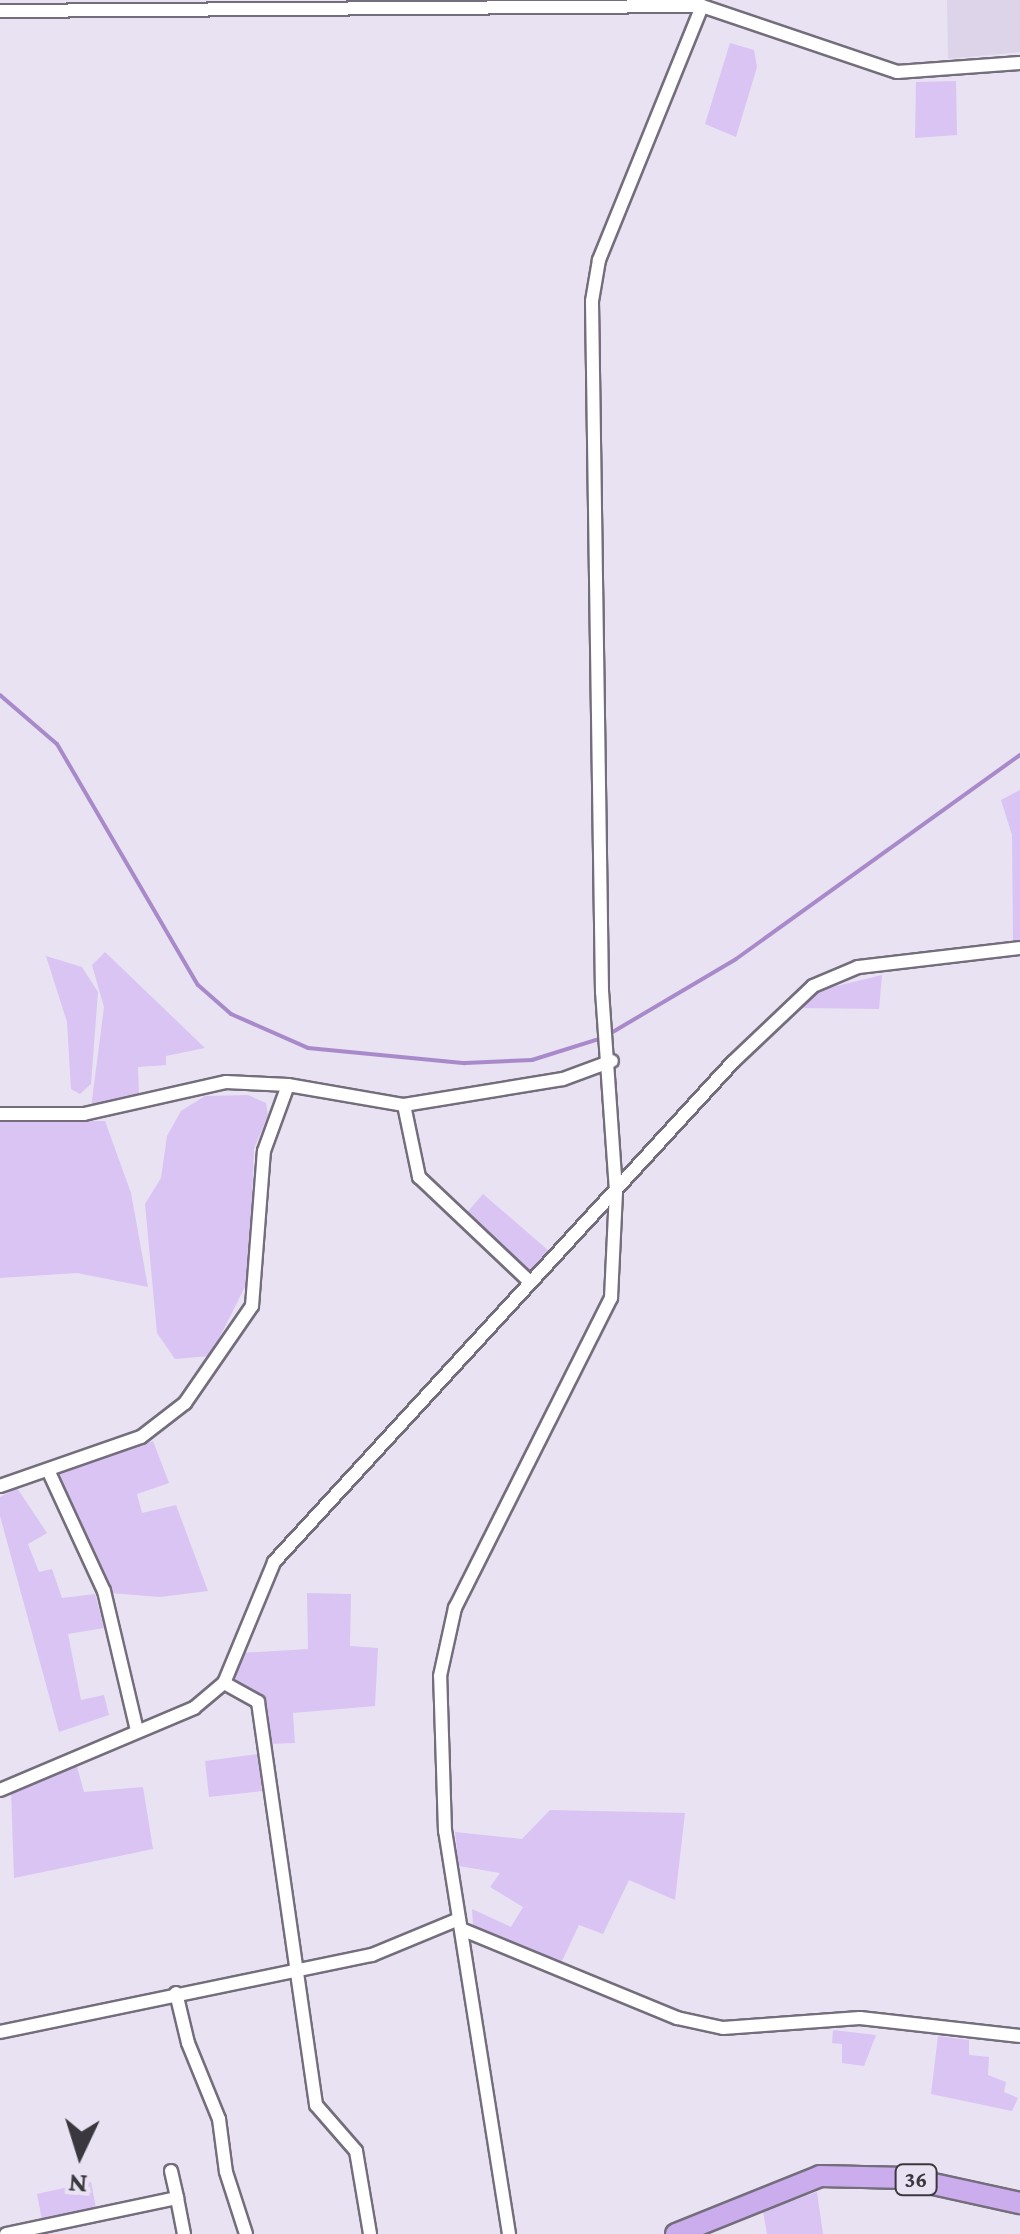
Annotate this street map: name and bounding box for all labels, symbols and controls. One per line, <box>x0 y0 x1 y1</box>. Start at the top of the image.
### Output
north arrow <box>30 2104 130 2204</box>
road number: 36 <box>894 2163 938 2197</box>
text: N <box>67 2168 88 2201</box>

